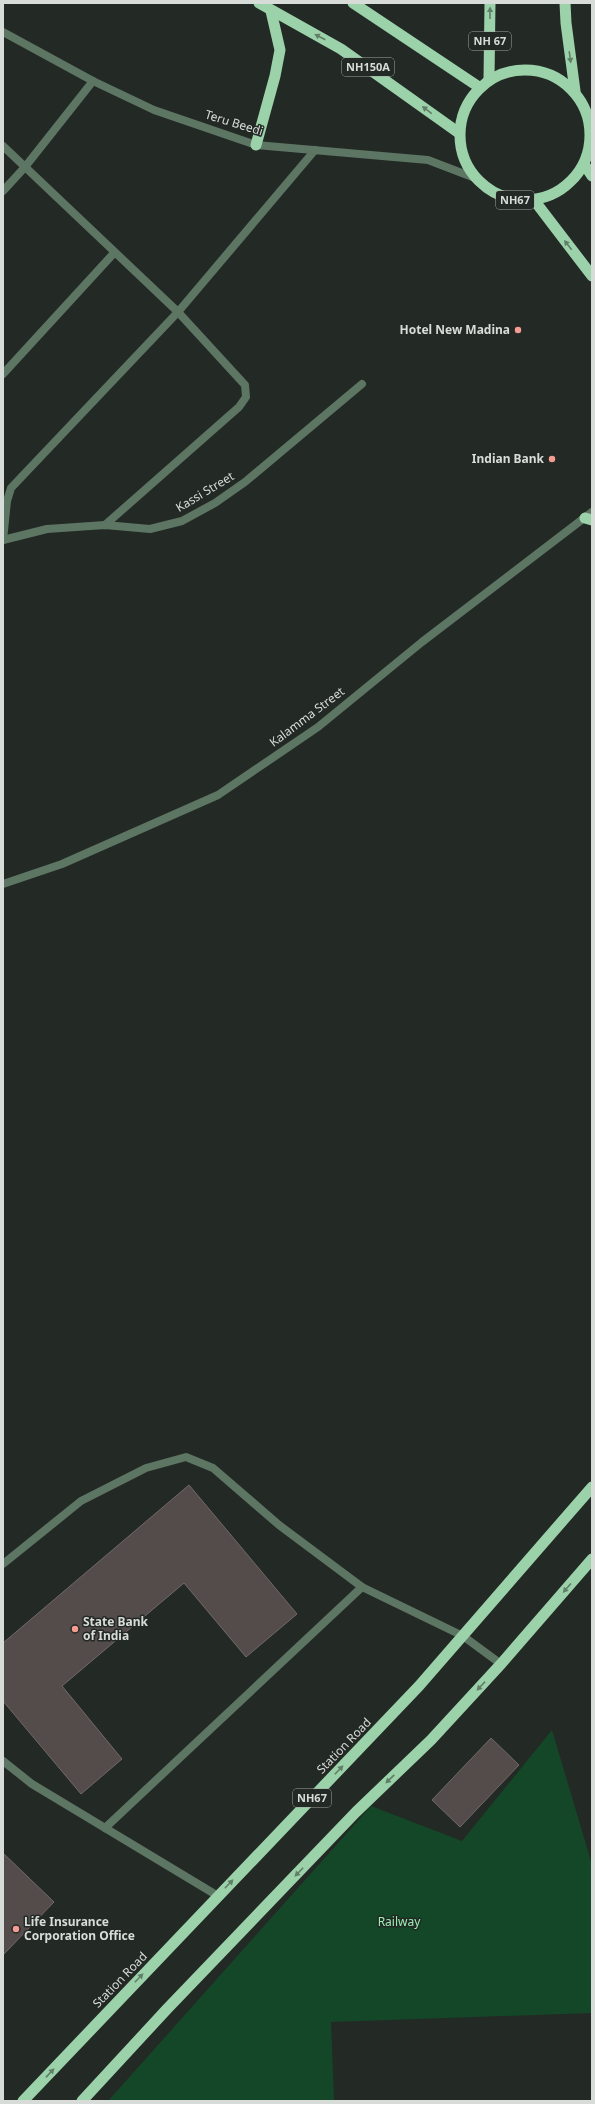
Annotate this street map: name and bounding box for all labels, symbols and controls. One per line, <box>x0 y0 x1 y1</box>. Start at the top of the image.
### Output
one-way arrow <box>487 6 493 19</box>
road number: NH 67 <box>469 32 511 50</box>
one-way arrow <box>314 34 326 40</box>
one-way arrow <box>567 51 573 63</box>
road number: NH150A <box>342 58 394 76</box>
street label: Teru Beedi <box>203 106 265 139</box>
one-way arrow <box>422 106 433 114</box>
road number: NH67 <box>496 191 534 209</box>
one-way arrow <box>564 240 573 251</box>
place label: Hotel New Madina <box>400 321 510 338</box>
marker: Hotel New Madina <box>513 325 523 335</box>
place label: Indian Bank <box>472 450 545 467</box>
marker: Indian Bank <box>547 454 557 464</box>
street label: Kassi Street <box>172 467 238 516</box>
street label: Kalamma Street <box>266 682 348 750</box>
one-way arrow <box>562 1583 571 1594</box>
place label: State Bank of India <box>83 1613 148 1644</box>
marker: State Bank of India <box>70 1624 80 1634</box>
one-way arrow <box>476 1681 486 1691</box>
street label: Station Road <box>313 1714 375 1777</box>
one-way arrow <box>334 1765 343 1776</box>
one-way arrow <box>385 1774 395 1784</box>
road number: NH67 <box>293 1789 331 1807</box>
one-way arrow <box>294 1867 304 1877</box>
one-way arrow <box>224 1879 234 1889</box>
place label: Life Insurance Corporation Office <box>24 1913 135 1944</box>
park label: Railway <box>378 1913 421 1930</box>
marker: Life Insurance Corporation Office <box>11 1924 21 1934</box>
street label: Station Road <box>89 1948 151 2011</box>
one-way arrow <box>134 1973 144 1983</box>
one-way arrow <box>45 2067 54 2078</box>

